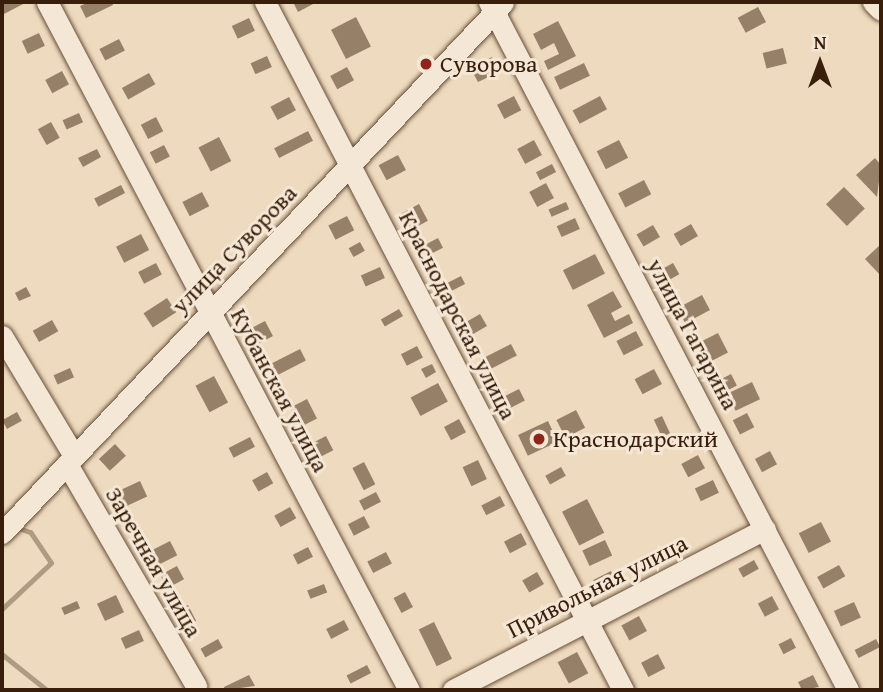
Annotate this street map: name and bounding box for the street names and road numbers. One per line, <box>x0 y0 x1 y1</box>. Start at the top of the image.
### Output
street label: улица Суворова <box>165 179 303 319</box>
street label: Краснодарская улица <box>393 206 523 424</box>
street label: улица Гагарина <box>641 253 745 415</box>
street label: Кубанская улица <box>225 303 335 477</box>
street label: Заречная улица <box>99 482 209 642</box>
street label: Привольная улица <box>502 528 692 644</box>

